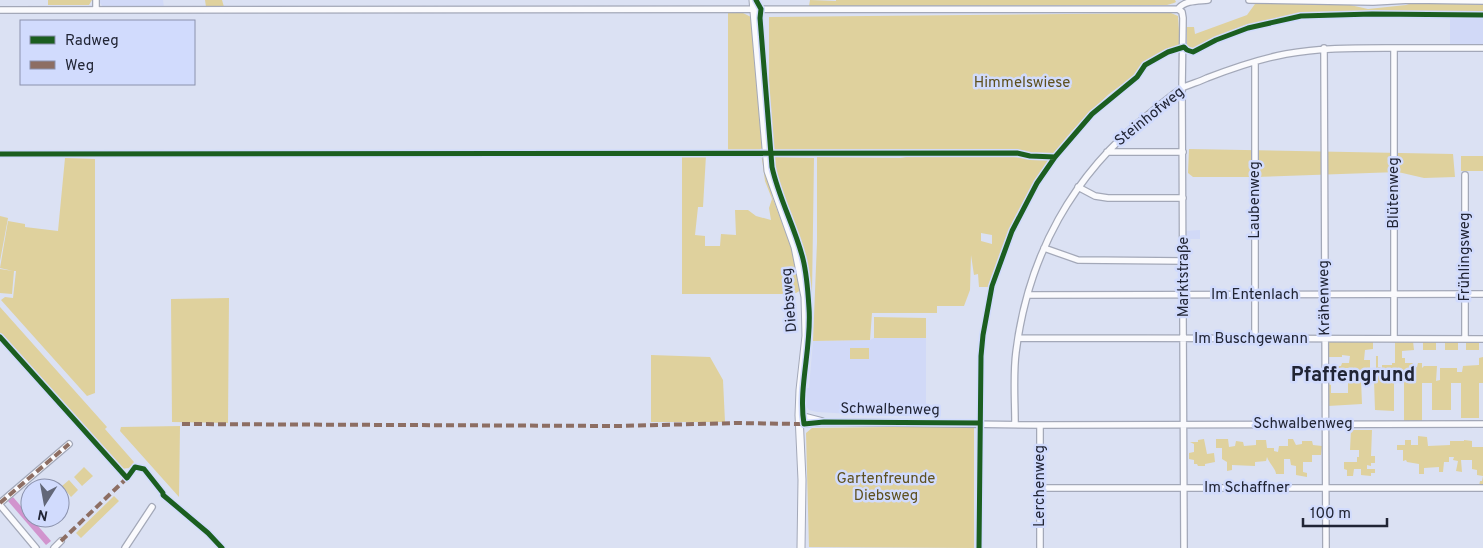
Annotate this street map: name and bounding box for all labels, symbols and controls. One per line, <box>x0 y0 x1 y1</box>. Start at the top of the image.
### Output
legend <box>20 20 195 85</box>
text: Radweg <box>65 32 119 51</box>
text: Weg <box>65 57 94 76</box>
park label: Himmelswiese <box>974 74 1070 93</box>
street label: Steinhofweg <box>1111 83 1189 151</box>
street label: Blütenweg <box>1385 157 1404 229</box>
street label: Laubenweg <box>1246 161 1265 239</box>
street label: Frühlingsweg <box>1456 212 1475 302</box>
street label: Marktstraße <box>1175 237 1194 317</box>
street label: Krähenweg <box>1315 260 1335 336</box>
street label: Diebsweg <box>778 267 802 333</box>
street label: Im Entenlach <box>1211 286 1299 305</box>
street label: Im Buschgewann <box>1194 330 1308 349</box>
district label: Pfaffengrund <box>1291 363 1415 389</box>
street label: Schwalbenweg <box>840 400 940 420</box>
street label: Schwalbenweg <box>1253 415 1353 434</box>
street label: Lerchenweg <box>1031 445 1050 527</box>
park label: Gartenfreunde Diebsweg <box>837 470 935 506</box>
north arrow <box>20 478 70 528</box>
street label: Im Schaffner <box>1204 479 1290 498</box>
scale bar <box>1303 496 1387 528</box>
text: N <box>36 505 49 524</box>
text: 100 m <box>1310 505 1351 524</box>

